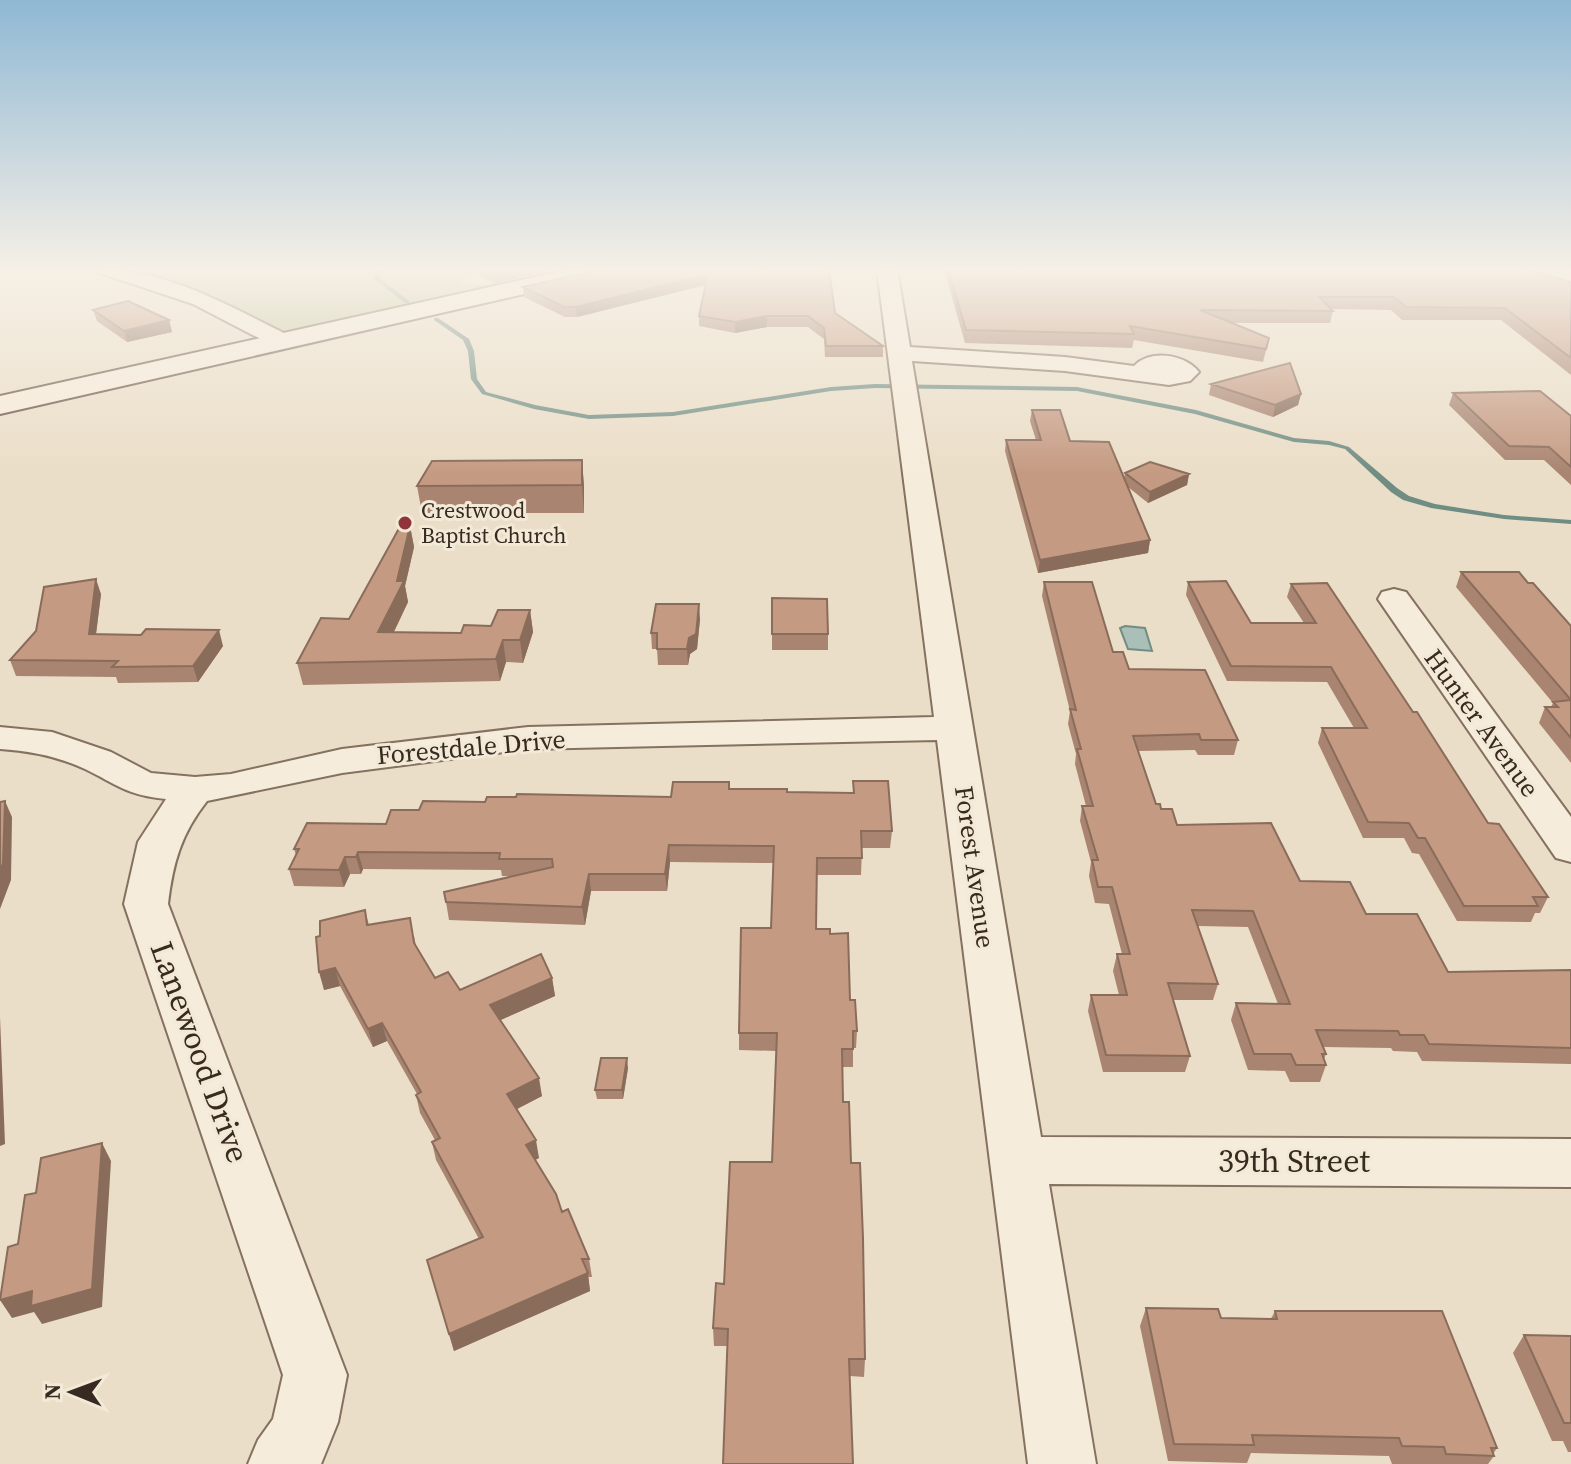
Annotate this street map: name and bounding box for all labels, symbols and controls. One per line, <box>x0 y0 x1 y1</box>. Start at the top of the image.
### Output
place label: Crestwood Baptist Church <box>421 495 566 550</box>
marker: Crestwood Baptist Church <box>396 514 414 532</box>
street label: Hunter Avenue <box>1416 642 1548 804</box>
street label: Forestdale Drive <box>375 721 567 773</box>
street label: Forest Avenue <box>946 784 1004 950</box>
street label: Lanewood Drive <box>140 935 260 1169</box>
street label: 39th Street <box>1218 1139 1371 1183</box>
north arrow <box>32 1352 112 1432</box>
text: N <box>37 1383 67 1400</box>

